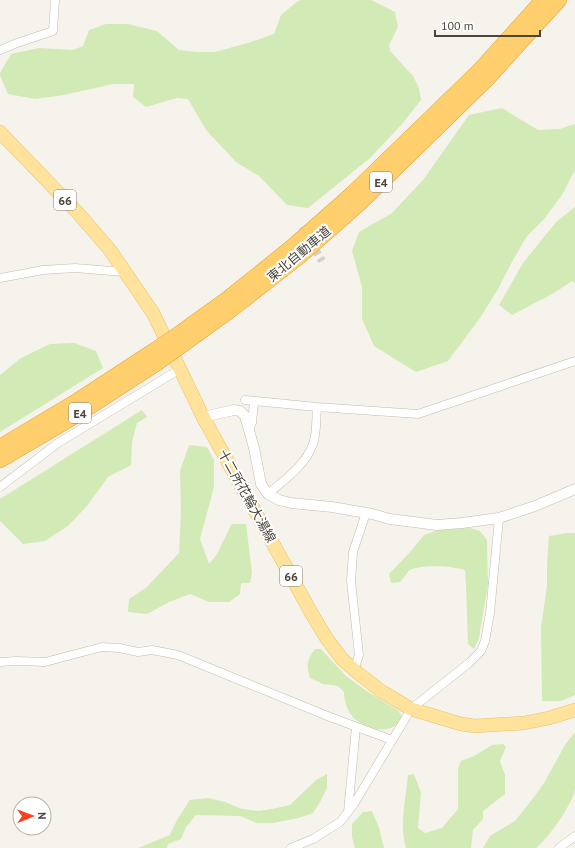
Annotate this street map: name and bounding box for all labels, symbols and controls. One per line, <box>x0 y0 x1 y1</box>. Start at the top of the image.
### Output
scale bar <box>435 12 540 38</box>
text: 100 m <box>441 18 474 33</box>
road number: E4 <box>370 172 392 192</box>
road number: 66 <box>54 190 76 210</box>
street label: 東北自動車道 <box>264 222 334 286</box>
road number: E4 <box>69 403 91 423</box>
street label: 十二所花輪大湯線 <box>214 446 280 546</box>
road number: 66 <box>280 566 302 586</box>
north arrow <box>12 796 52 836</box>
text: N <box>35 812 49 820</box>

